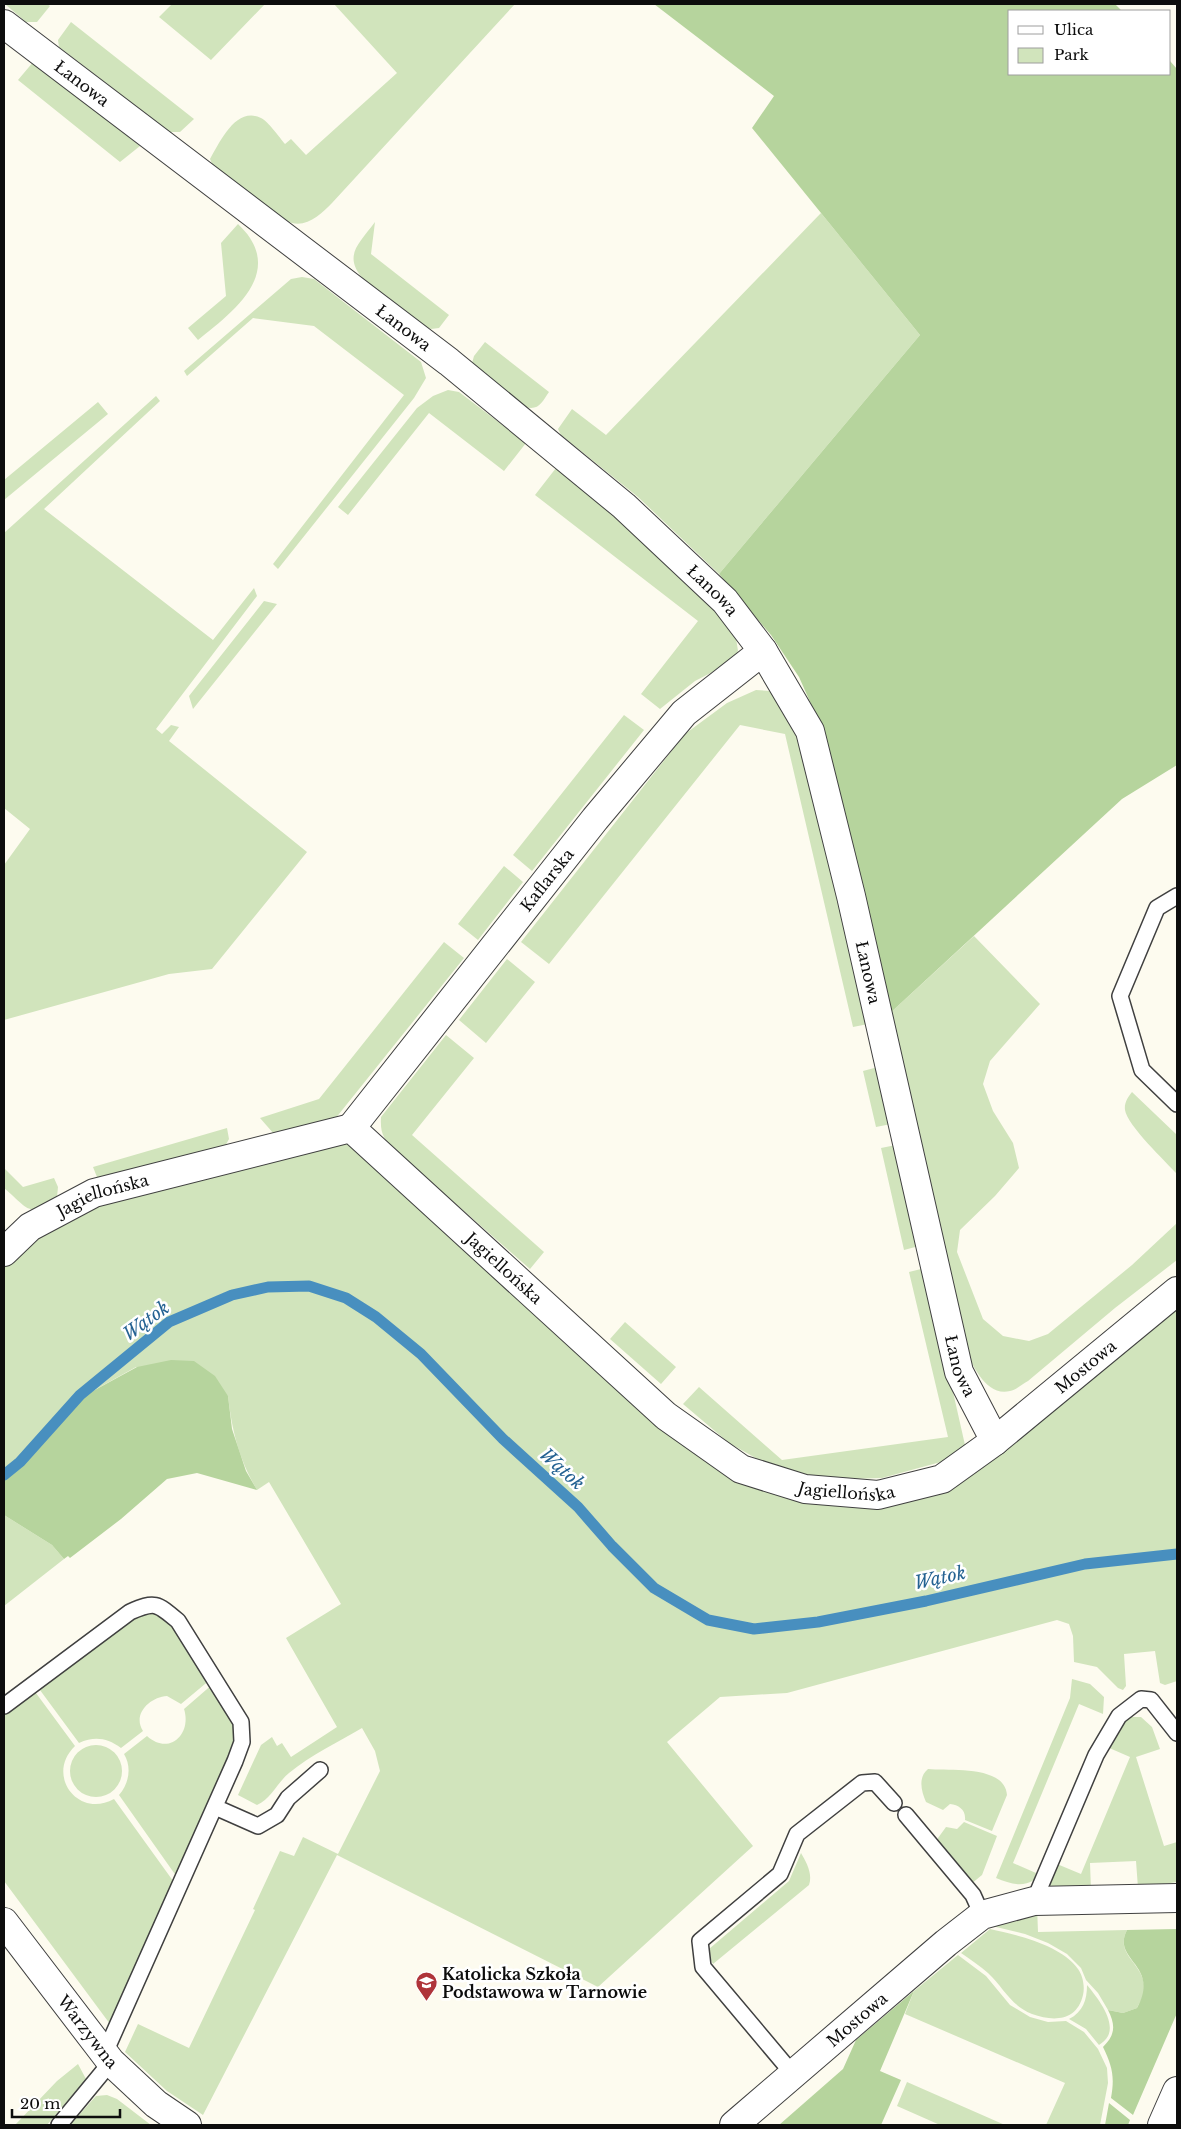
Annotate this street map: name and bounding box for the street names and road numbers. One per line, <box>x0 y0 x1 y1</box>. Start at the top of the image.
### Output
street label: Łanowa <box>50 56 114 111</box>
street label: Łanowa <box>372 300 435 355</box>
street label: Łanowa <box>683 561 743 620</box>
street label: Kaflarska <box>516 844 578 916</box>
street label: Łanowa <box>851 939 885 1006</box>
street label: Jagiellońska <box>51 1170 151 1222</box>
street label: Jagiellońska <box>460 1227 547 1308</box>
street label: Łanowa <box>941 1333 980 1400</box>
street label: Mostowa <box>1051 1335 1120 1397</box>
street label: Jagiellońska <box>794 1477 897 1505</box>
street label: Mostowa <box>823 1988 891 2051</box>
street label: Warzywna <box>53 1990 122 2073</box>

